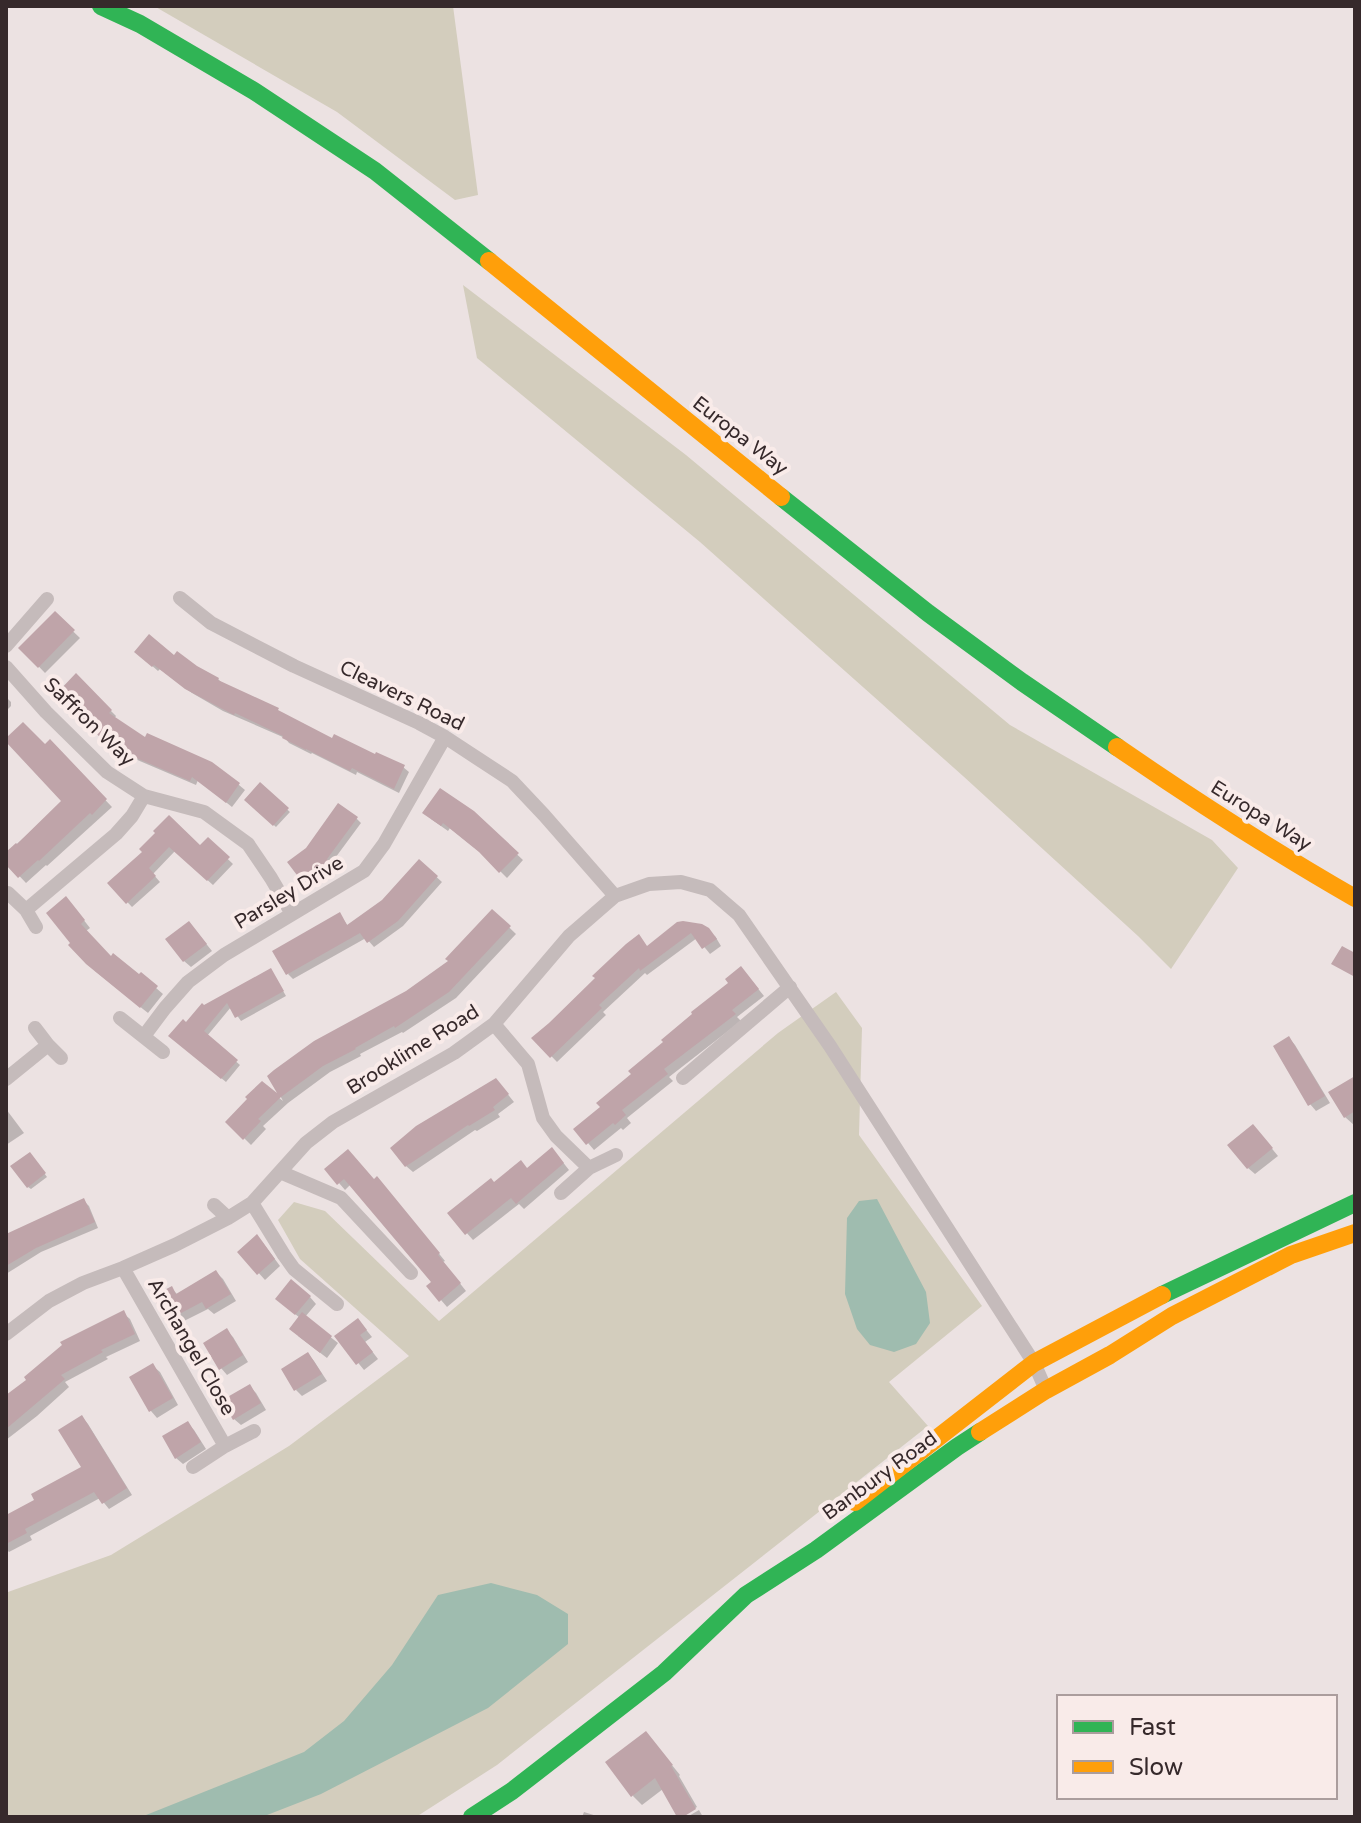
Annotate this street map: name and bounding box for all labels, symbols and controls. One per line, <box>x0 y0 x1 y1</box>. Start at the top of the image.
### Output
street label: Europa Way <box>688 391 793 481</box>
street label: Cleavers Road <box>336 655 468 737</box>
street label: Saffron Way <box>39 673 140 771</box>
street label: Europa Way <box>1206 775 1316 857</box>
street label: Parsley Drive <box>230 851 348 935</box>
street label: Brooklime Road <box>342 1000 484 1100</box>
street label: Archangel Close <box>142 1274 240 1420</box>
street label: Banbury Road <box>818 1426 942 1526</box>
legend <box>1057 1695 1337 1799</box>
text: Fast <box>1129 1713 1176 1742</box>
text: Slow <box>1129 1753 1183 1782</box>

